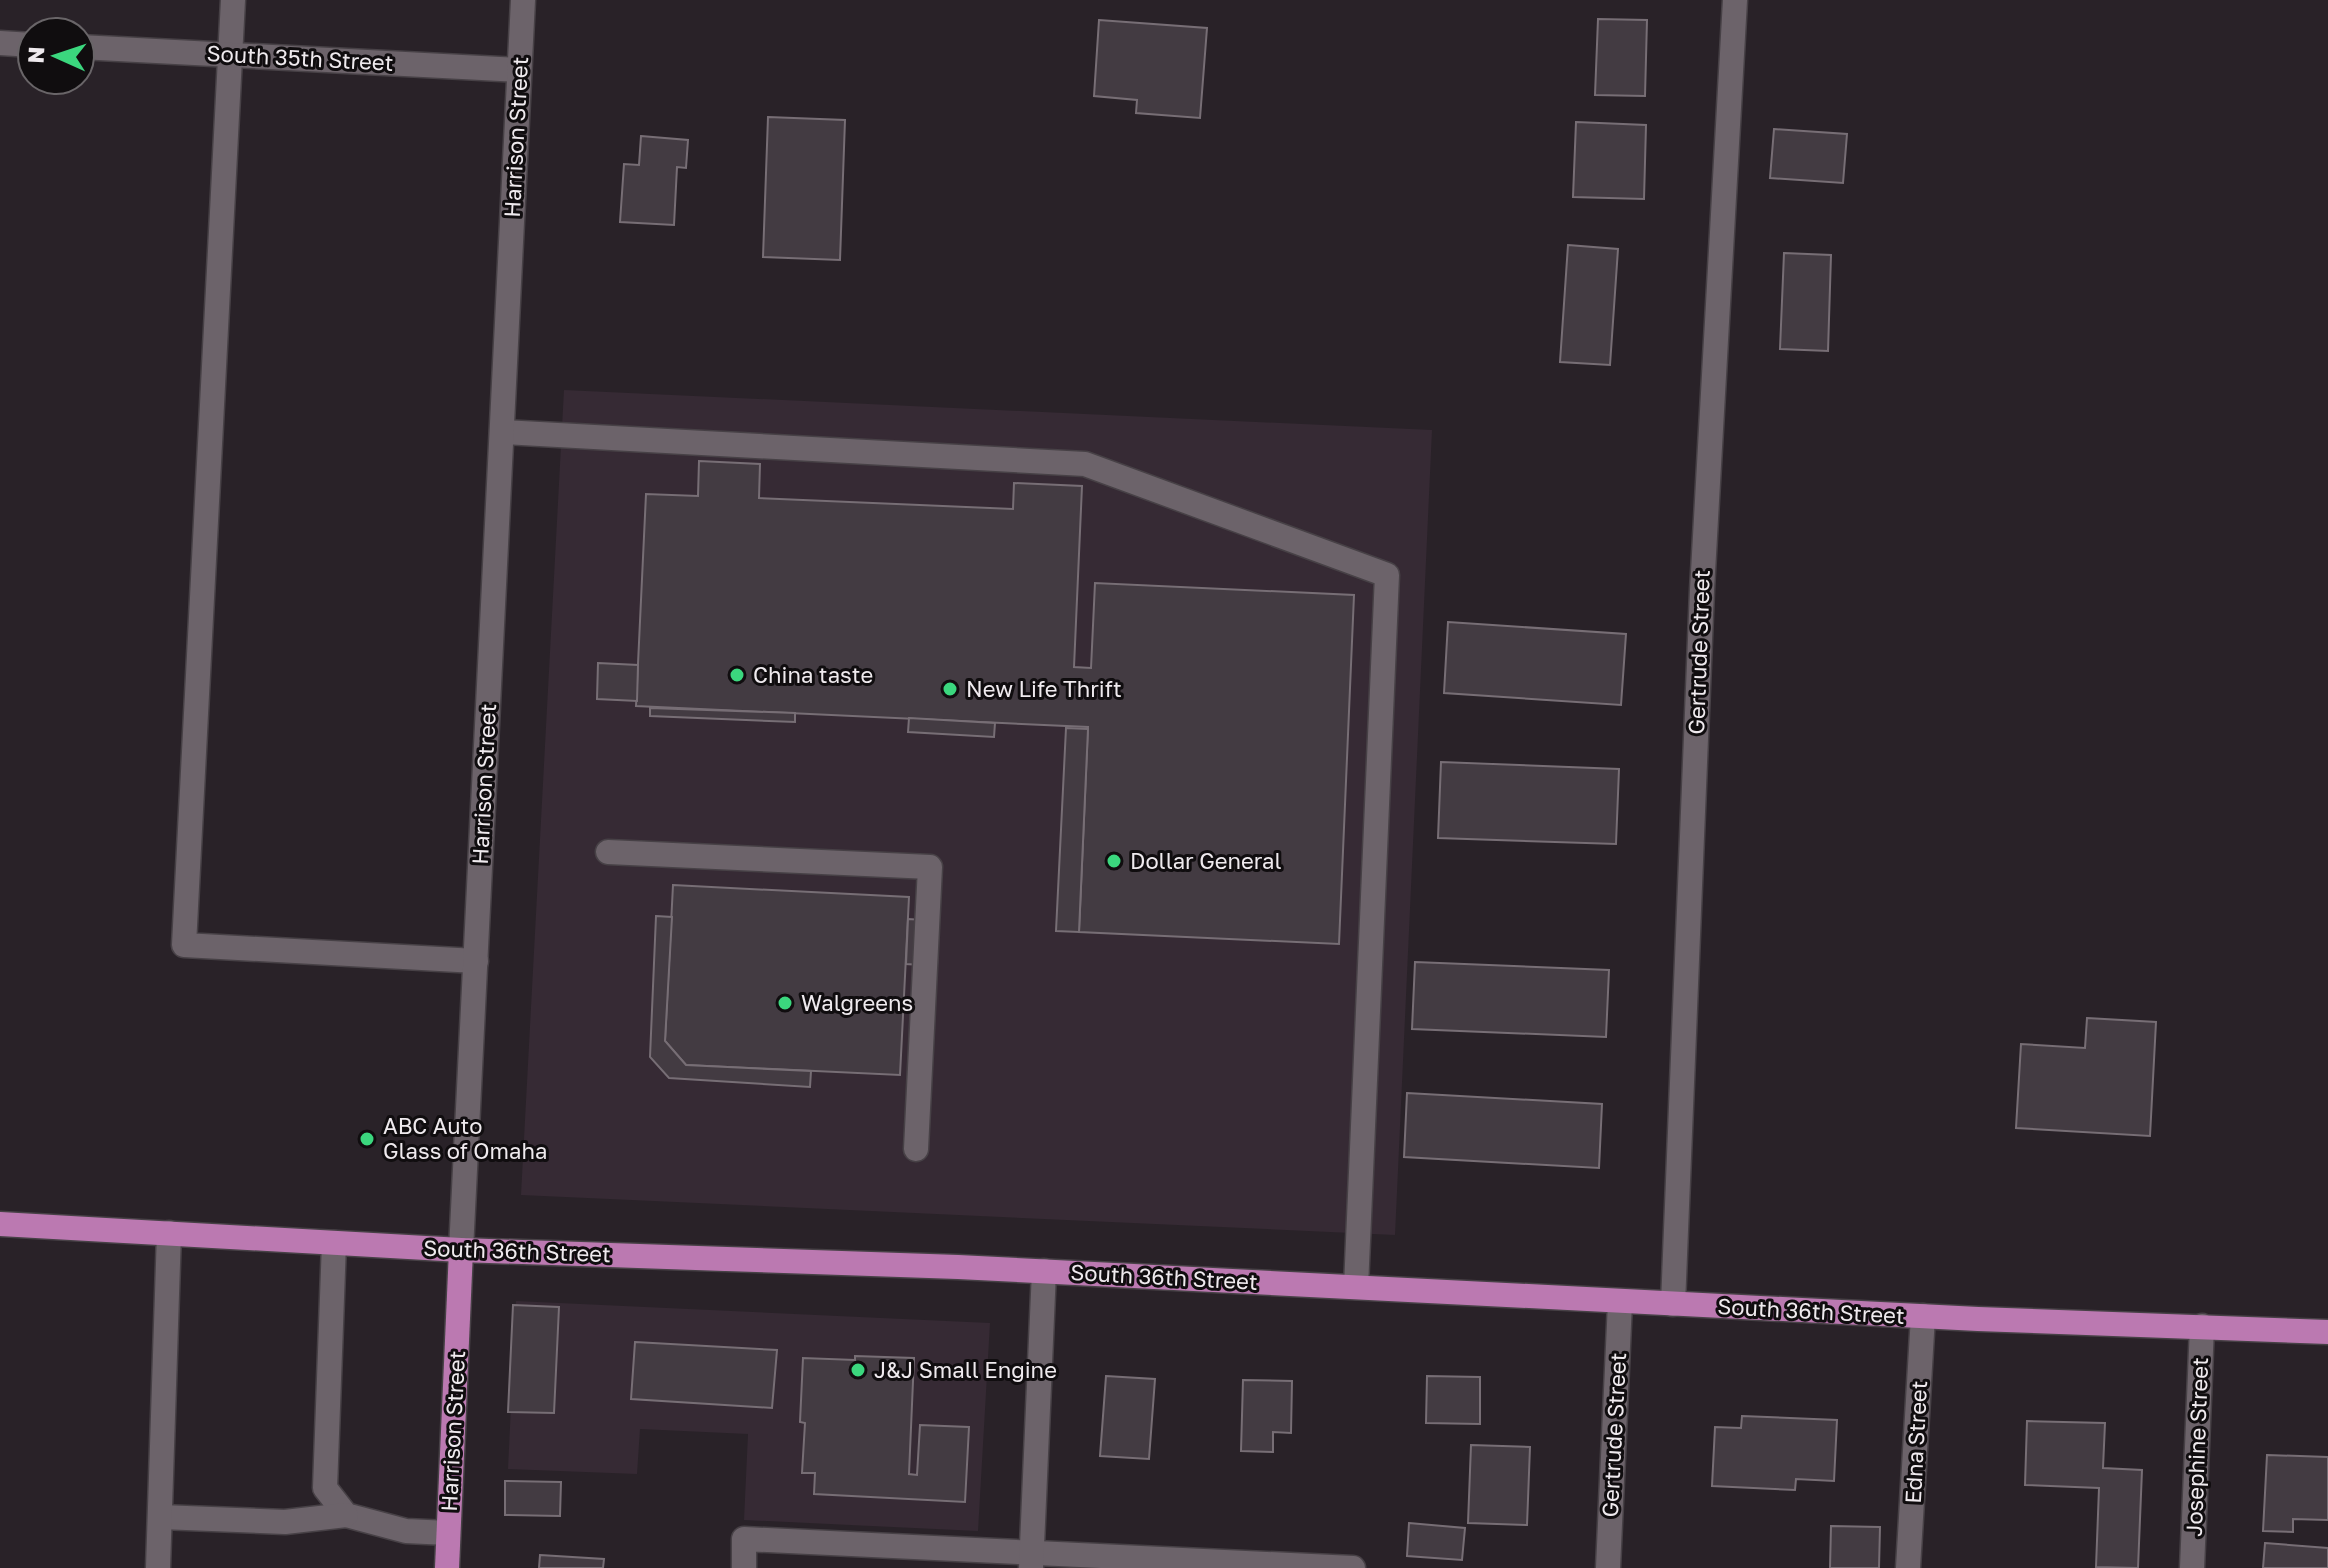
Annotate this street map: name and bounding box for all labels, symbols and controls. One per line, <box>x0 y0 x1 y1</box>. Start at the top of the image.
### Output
north arrow <box>16 16 96 96</box>
street label: South 35th Street <box>206 39 394 76</box>
text: N <box>22 46 49 64</box>
street label: Harrison Street <box>498 56 533 218</box>
street label: Gertrude Street <box>1682 569 1715 735</box>
place label: China taste <box>753 661 873 688</box>
marker: China taste <box>728 666 746 684</box>
place label: New Life Thrift <box>966 675 1122 702</box>
marker: New Life Thrift <box>941 680 959 698</box>
street label: Harrison Street <box>466 703 501 865</box>
place label: Dollar General <box>1130 847 1282 874</box>
marker: Dollar General <box>1105 852 1123 870</box>
place label: Walgreens <box>801 989 913 1016</box>
marker: Walgreens <box>776 994 794 1012</box>
place label: ABC Auto Glass of Omaha <box>383 1112 547 1164</box>
marker: ABC Auto Glass of Omaha <box>358 1130 376 1148</box>
street label: South 36th Street <box>423 1234 611 1267</box>
street label: South 36th Street <box>1070 1258 1258 1295</box>
street label: South 36th Street <box>1717 1292 1905 1329</box>
street label: Harrison Street <box>435 1350 470 1512</box>
street label: Gertrude Street <box>1596 1352 1631 1518</box>
place label: J&J Small Engine <box>874 1356 1057 1383</box>
street label: Josephine Street <box>2180 1357 2213 1537</box>
marker: J&J Small Engine <box>849 1361 867 1379</box>
street label: Edna Street <box>1899 1380 1932 1504</box>

